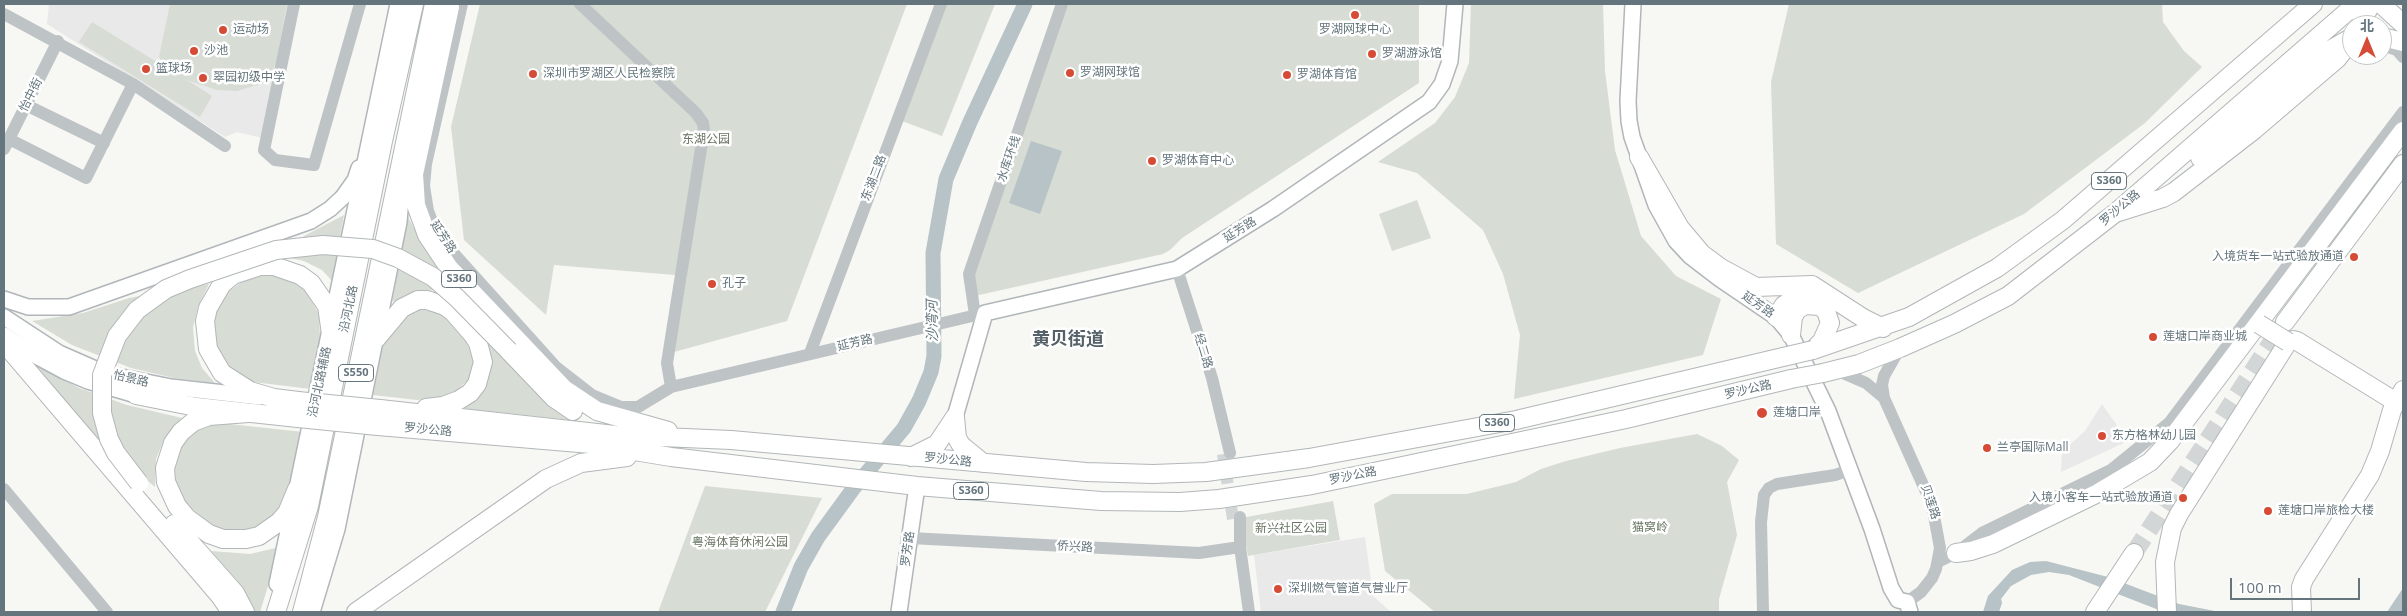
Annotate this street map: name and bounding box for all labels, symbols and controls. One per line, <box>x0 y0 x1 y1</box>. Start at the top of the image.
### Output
marker: 罗湖网球中心 <box>1349 9 1361 21</box>
north arrow <box>2342 15 2392 65</box>
text: 北 <box>2360 16 2374 35</box>
place label: 运动场 <box>233 23 269 37</box>
place label: 罗湖网球中心 <box>1319 23 1391 37</box>
marker: 运动场 <box>217 24 229 36</box>
place label: 沙池 <box>204 44 228 58</box>
marker: 沙池 <box>188 45 200 57</box>
place label: 罗湖游泳馆 <box>1382 47 1442 61</box>
marker: 罗湖游泳馆 <box>1366 48 1378 60</box>
place label: 篮球场 <box>156 62 192 76</box>
marker: 篮球场 <box>140 63 152 75</box>
place label: 罗湖网球馆 <box>1080 66 1140 80</box>
place label: 深圳市罗湖区人民检察院 <box>543 67 675 81</box>
marker: 罗湖网球馆 <box>1064 67 1076 79</box>
marker: 深圳市罗湖区人民检察院 <box>527 68 539 80</box>
place label: 罗湖体育馆 <box>1297 68 1357 82</box>
marker: 罗湖体育馆 <box>1281 69 1293 81</box>
place label: 翠园初级中学 <box>213 71 285 85</box>
marker: 翠园初级中学 <box>197 72 209 84</box>
street label: 怡中街 <box>16 76 46 114</box>
park label: 东湖公园 <box>682 133 730 147</box>
street label: 水库环线 <box>994 134 1024 184</box>
street label: 东湖二路 <box>859 153 889 203</box>
place label: 罗湖体育中心 <box>1162 154 1234 168</box>
marker: 罗湖体育中心 <box>1146 155 1158 167</box>
road number: S360 <box>2092 172 2126 190</box>
street label: 罗沙公路 <box>2097 187 2143 229</box>
street label: 延芳路 <box>1221 214 1259 246</box>
street label: 延芳路 <box>427 218 459 256</box>
place label: 入境货车一站式验放通道 <box>2212 250 2344 264</box>
marker: 入境货车一站式验放通道 <box>2348 251 2360 263</box>
road number: S360 <box>442 270 476 288</box>
place label: 孔子 <box>722 277 746 291</box>
marker: 孔子 <box>706 278 718 290</box>
street label: 沿河北路 <box>337 284 361 334</box>
street label: 延芳路 <box>1739 289 1777 321</box>
water label: 沙湾河 <box>924 300 942 342</box>
district label: 黄贝街道 <box>1032 329 1104 351</box>
place label: 莲塘口岸商业城 <box>2163 330 2247 344</box>
marker: 莲塘口岸商业城 <box>2147 331 2159 343</box>
street label: 延芳路 <box>836 332 874 354</box>
street label: 经二路 <box>1191 332 1215 370</box>
street label: 沿河北路辅路 <box>305 345 335 419</box>
road number: S550 <box>338 364 374 382</box>
street label: 怡景路 <box>112 368 150 390</box>
street label: 罗沙公路 <box>1723 378 1773 402</box>
marker: 莲塘口岸 <box>1755 406 1769 420</box>
place label: 莲塘口岸 <box>1773 406 1821 420</box>
road number: S360 <box>1480 414 1514 432</box>
street label: 罗沙公路 <box>403 421 453 439</box>
place label: 东方格林幼儿园 <box>2112 429 2196 443</box>
marker: 东方格林幼儿园 <box>2096 430 2108 442</box>
place label: 兰亭国际Mall <box>1997 441 2069 455</box>
marker: 兰亭国际Mall <box>1981 442 1993 454</box>
street label: 罗沙公路 <box>923 450 973 470</box>
street label: 罗沙公路 <box>1328 464 1378 488</box>
road number: S360 <box>954 482 988 500</box>
street label: 贝莲路 <box>1917 483 1943 521</box>
place label: 入境小客车一站式验放通道 <box>2029 491 2173 505</box>
marker: 入境小客车一站式验放通道 <box>2177 492 2189 504</box>
place label: 莲塘口岸旅检大楼 <box>2278 504 2374 518</box>
marker: 莲塘口岸旅检大楼 <box>2262 505 2274 517</box>
park label: 猫窝岭 <box>1632 521 1668 535</box>
park label: 新兴社区公园 <box>1255 522 1327 536</box>
street label: 罗芳路 <box>898 530 918 568</box>
park label: 粤海体育休闲公园 <box>692 536 788 550</box>
street label: 侨兴路 <box>1057 539 1093 555</box>
scale bar <box>2232 568 2362 600</box>
text: 100 m <box>2238 577 2282 597</box>
place label: 深圳燃气管道气营业厅 <box>1288 582 1408 596</box>
marker: 深圳燃气管道气营业厅 <box>1272 583 1284 595</box>

